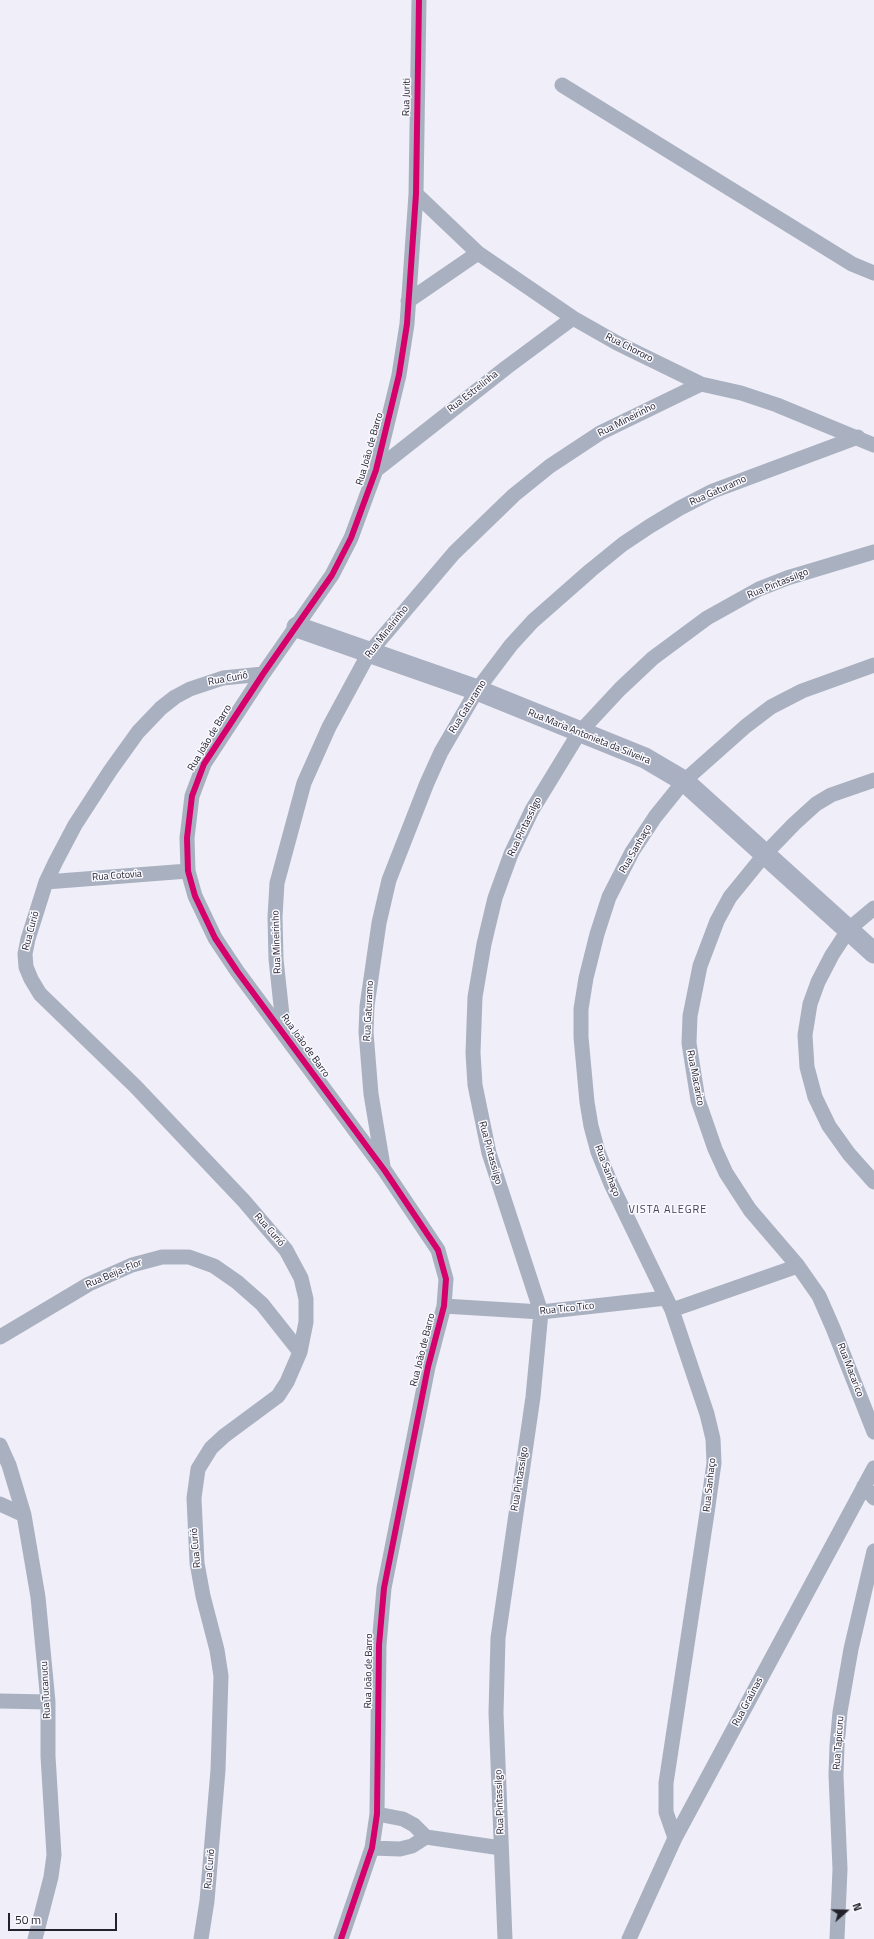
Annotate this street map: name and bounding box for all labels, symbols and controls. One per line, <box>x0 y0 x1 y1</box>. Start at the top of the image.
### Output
street label: Rua Juriti <box>401 78 413 116</box>
street label: Rua Chororo <box>603 331 655 365</box>
street label: Rua Estrelinha <box>445 368 501 416</box>
street label: Rua Mineirinho <box>596 400 658 440</box>
street label: Rua João de Barro <box>354 411 386 487</box>
street label: Rua Gaturamo <box>688 473 748 509</box>
street label: Rua Pintassilgo <box>746 566 810 602</box>
street label: Rua Mineirinho <box>363 603 411 661</box>
street label: Rua Curió <box>207 670 249 688</box>
street label: Rua Gaturamo <box>447 678 489 736</box>
street label: Rua João de Barro <box>186 703 234 773</box>
street label: Rua Maria Antonieta da Silveira <box>526 707 652 767</box>
street label: Rua Pintassilgo <box>505 795 545 859</box>
street label: Rua Sanhaço <box>617 822 655 876</box>
street label: Rua Cotovia <box>92 868 142 884</box>
street label: Rua Curió <box>20 910 42 952</box>
street label: Rua Mineirinho <box>270 910 284 974</box>
street label: Rua Gaturamo <box>361 980 377 1042</box>
street label: Rua João de Barro <box>278 1012 332 1080</box>
street label: Rua Macarico <box>684 1049 706 1107</box>
street label: Rua Pintassilgo <box>476 1120 504 1186</box>
street label: Rua Sanhaço <box>592 1143 622 1199</box>
district label: VISTA ALEGRE <box>629 1203 707 1217</box>
street label: Rua Curió <box>251 1211 287 1249</box>
street label: Rua Beija-Flor <box>84 1257 144 1291</box>
street label: Rua Tico Tico <box>539 1300 595 1318</box>
street label: Rua João de Barro <box>408 1312 438 1388</box>
street label: Rua Macarico <box>834 1341 866 1399</box>
street label: Rua Pintassilgo <box>509 1446 531 1512</box>
street label: Rua Sanhaço <box>701 1457 719 1513</box>
street label: Rua Curió <box>188 1527 204 1569</box>
street label: Rua João de Barro <box>362 1633 376 1709</box>
street label: Rua Tucanucu <box>38 1661 54 1719</box>
street label: Rua Graúnas <box>730 1676 766 1728</box>
street label: Rua Tapicuru <box>831 1716 847 1770</box>
street label: Rua Pintassilgo <box>493 1769 507 1835</box>
street label: Rua Curió <box>202 1848 218 1890</box>
north arrow <box>826 1891 866 1931</box>
text: N <box>848 1901 866 1913</box>
scale bar <box>10 1905 119 1931</box>
text: 50 m <box>15 1910 41 1929</box>

